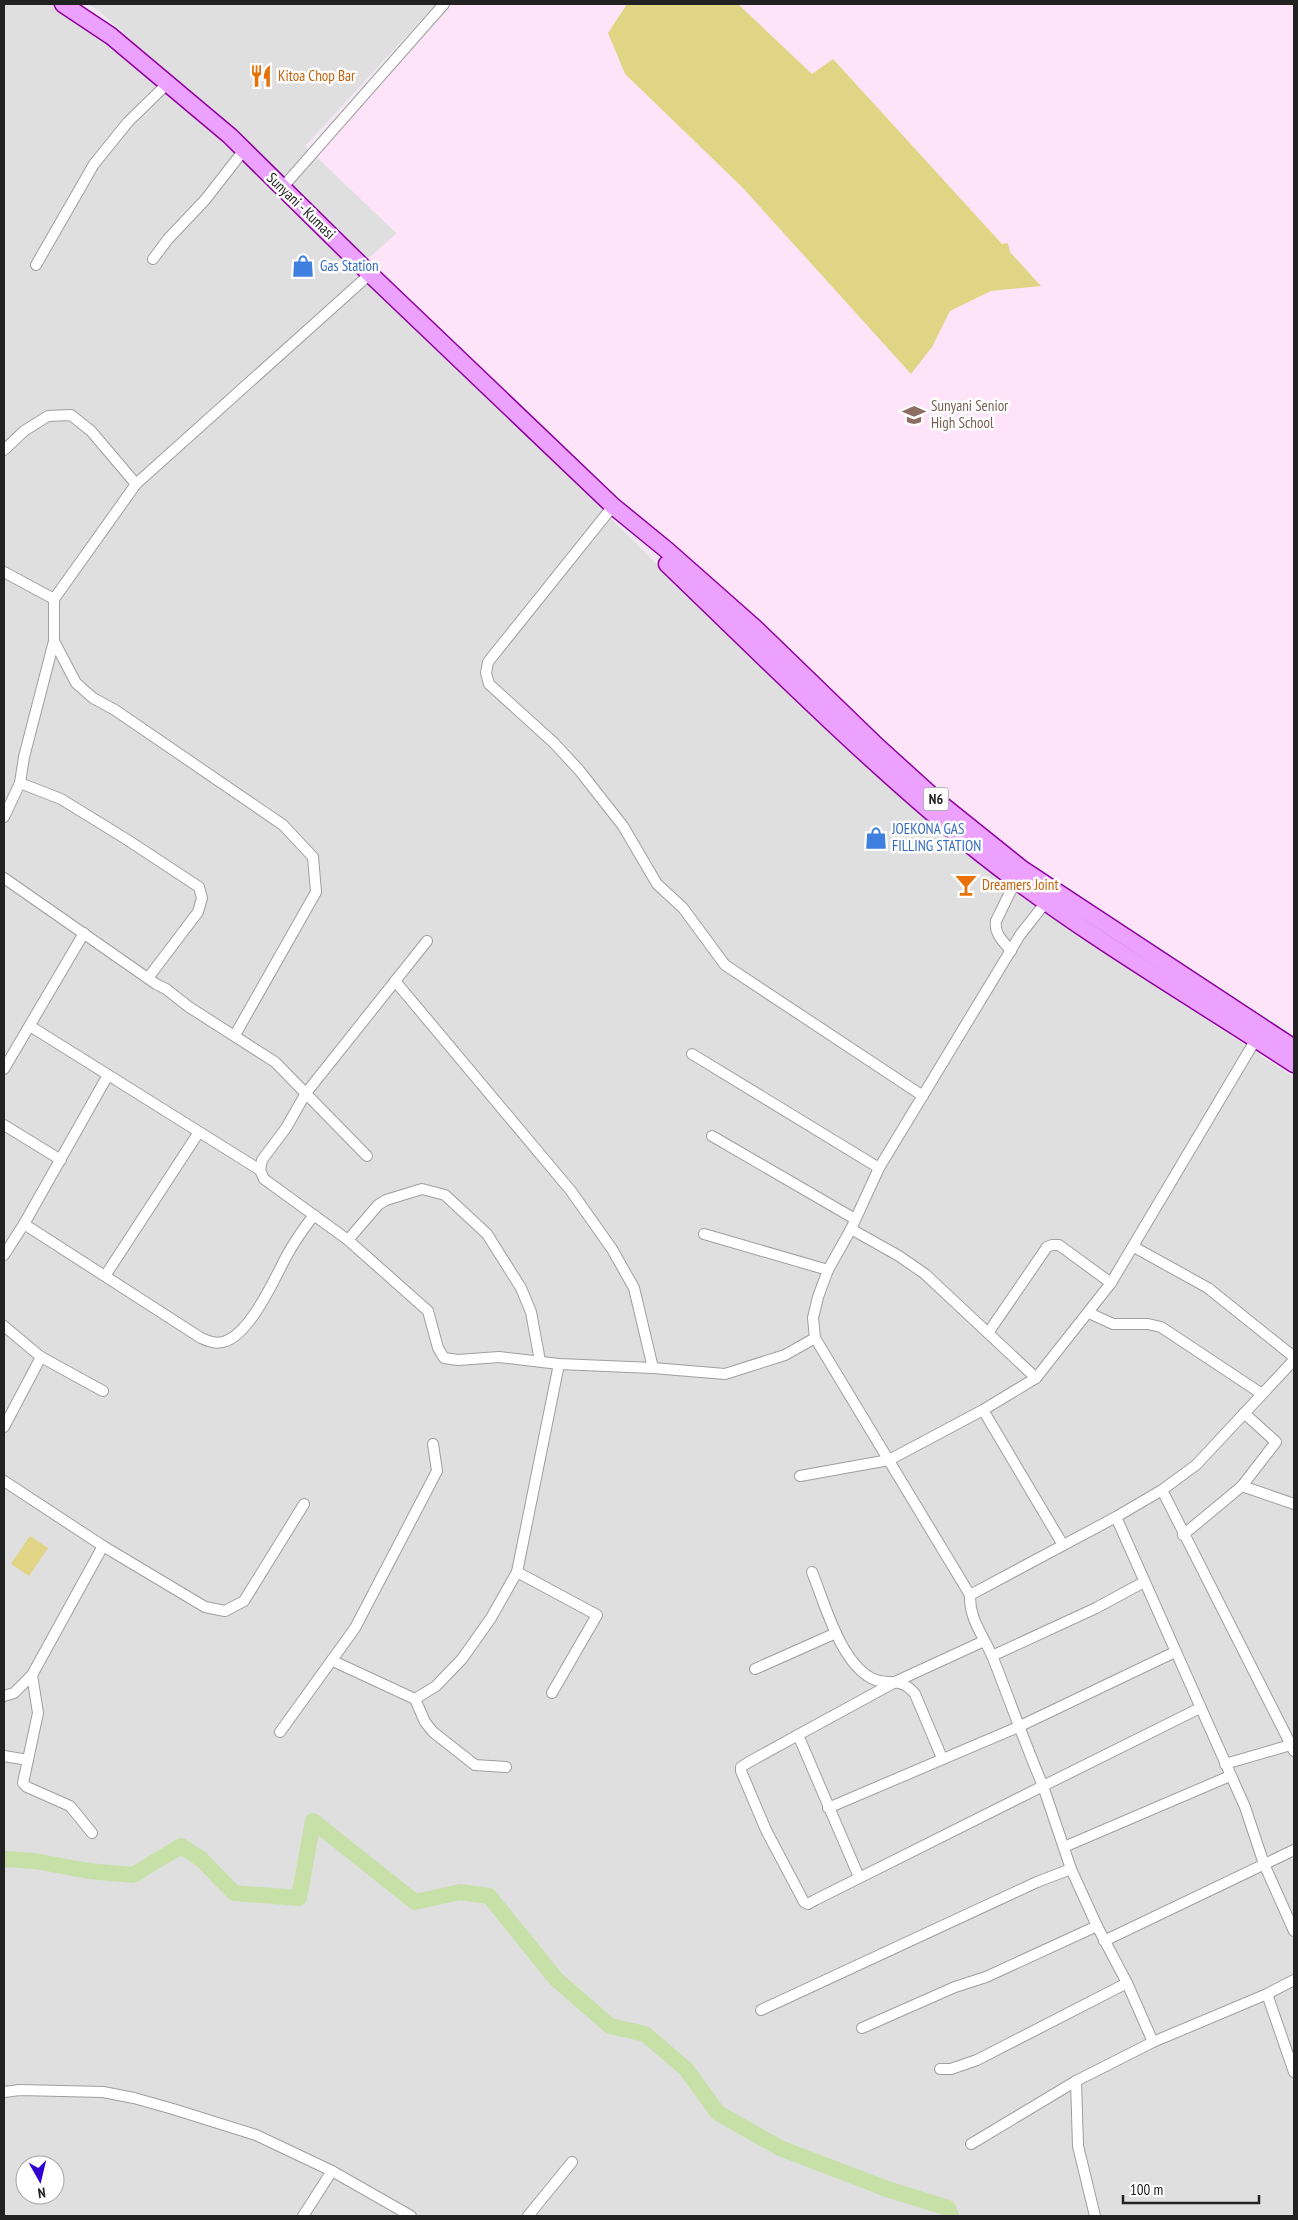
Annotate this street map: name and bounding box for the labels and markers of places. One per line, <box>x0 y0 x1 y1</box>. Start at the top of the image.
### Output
restaurant icon: Kitoa Chop Bar <box>248 63 274 89</box>
place label: Kitoa Chop Bar <box>278 66 356 85</box>
shop icon: Gas Station <box>290 253 316 279</box>
place label: Gas Station <box>320 256 379 275</box>
place label: Sunyani Senior High School <box>931 396 1009 432</box>
school or university icon: Sunyani Senior High School <box>901 402 927 428</box>
place label: JOEKONA GAS FILLING STATION <box>891 819 981 855</box>
shop icon: JOEKONA GAS FILLING STATION <box>863 825 889 851</box>
bar icon: Dreamers Joint <box>953 872 979 898</box>
place label: Dreamers Joint <box>982 875 1059 894</box>

